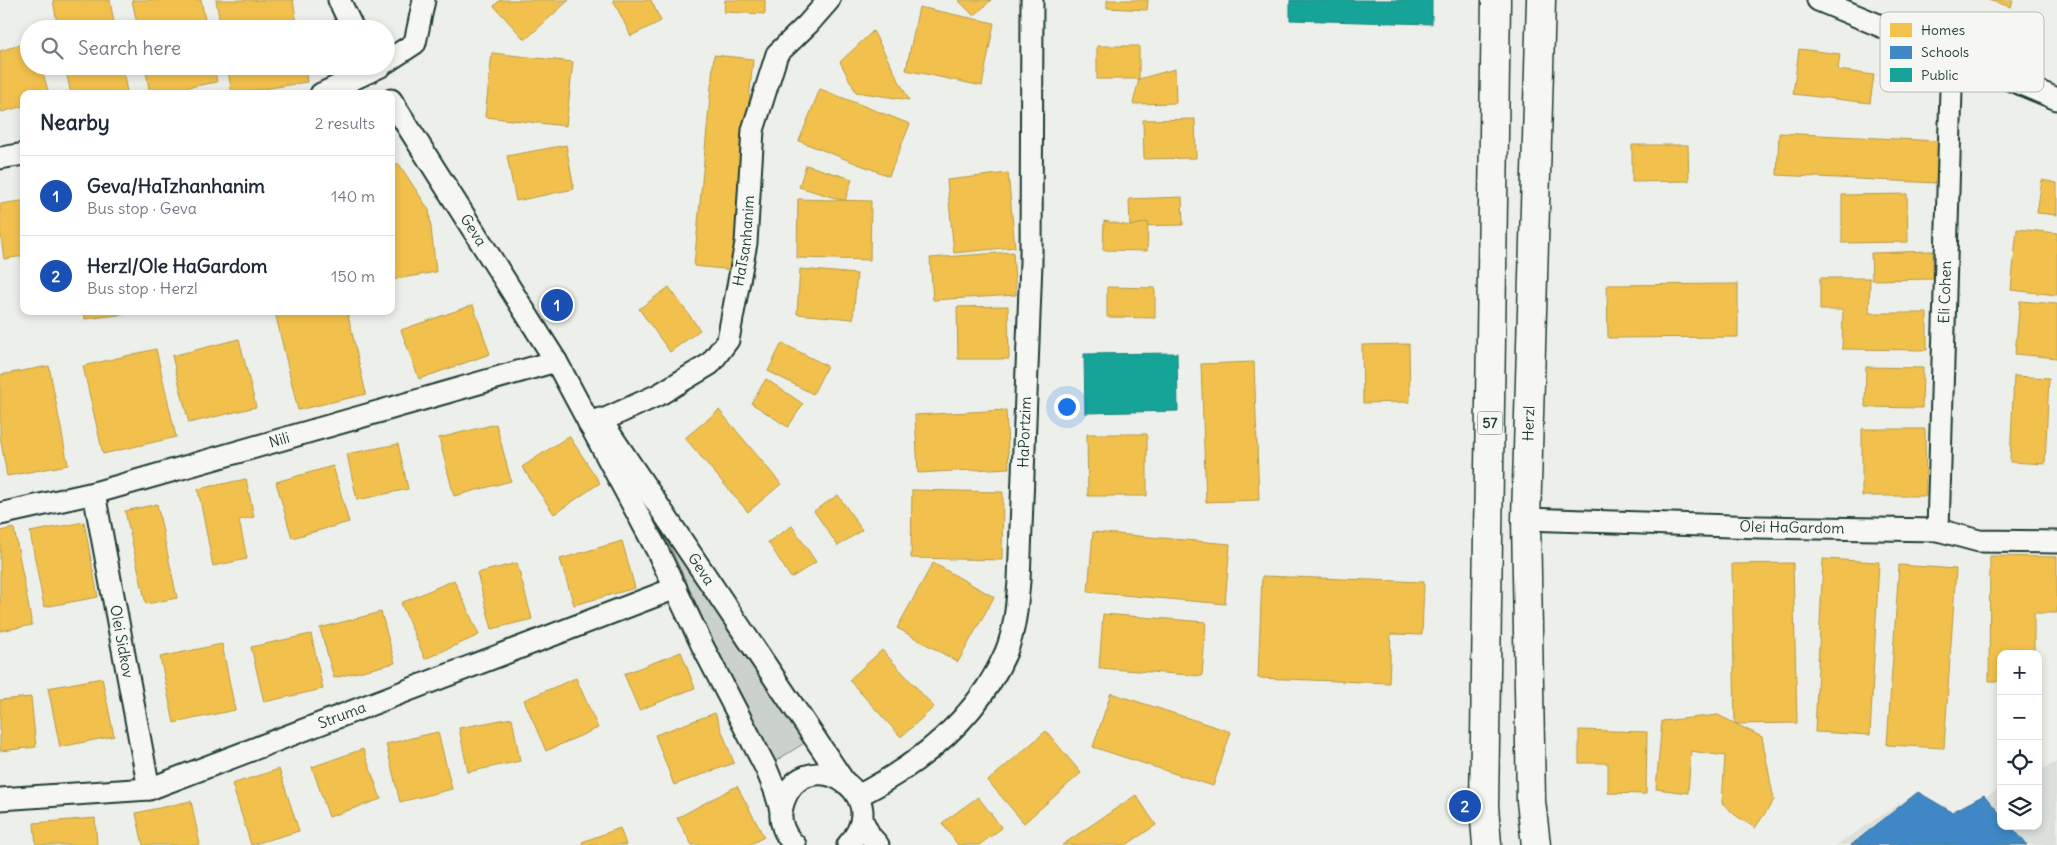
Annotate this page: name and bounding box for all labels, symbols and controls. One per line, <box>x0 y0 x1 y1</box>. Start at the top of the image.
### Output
legend <box>1880 12 2044 92</box>
search box <box>20 20 395 75</box>
text: Homes <box>1921 21 1965 39</box>
icon: search <box>38 34 66 62</box>
text: Search here <box>78 36 181 60</box>
text: Schools <box>1921 43 1969 61</box>
text: Public <box>1921 66 1959 84</box>
text: Nearby <box>40 109 110 136</box>
text: 2 results <box>315 113 375 133</box>
text: Geva/HaTzhanhanim <box>87 174 265 198</box>
text: 1 <box>53 186 59 206</box>
text: 140 m <box>331 186 375 206</box>
street label: HaTsanhanim <box>728 195 758 288</box>
text: Bus stop · Geva <box>87 198 197 218</box>
street label: Geva <box>456 210 491 250</box>
text: Herzl/Ole HaGardom <box>87 254 267 278</box>
street label: Eli Cohen <box>1934 260 1955 324</box>
text: 2 <box>52 266 60 286</box>
text: 150 m <box>331 266 375 286</box>
text: Bus stop · Herzl <box>87 278 198 298</box>
pin: 1 <box>541 286 573 324</box>
your location <box>1054 394 1080 420</box>
street label: HaPortzim <box>1013 396 1035 468</box>
street label: Herzl <box>1518 405 1538 441</box>
road number: 57 <box>1478 412 1502 434</box>
street label: Nili <box>267 428 292 452</box>
street label: Olei HaGardom <box>1739 516 1845 537</box>
street label: Geva <box>684 549 719 589</box>
street label: Olei Sidkov <box>106 603 138 679</box>
map controls <box>1997 650 2042 830</box>
button: + <box>1997 650 2042 695</box>
button: − <box>1997 695 2042 740</box>
street label: Struma <box>315 697 369 733</box>
button: locate <box>1997 740 2042 785</box>
button: layers <box>1997 785 2042 830</box>
pin: 2 <box>1449 787 1481 825</box>

